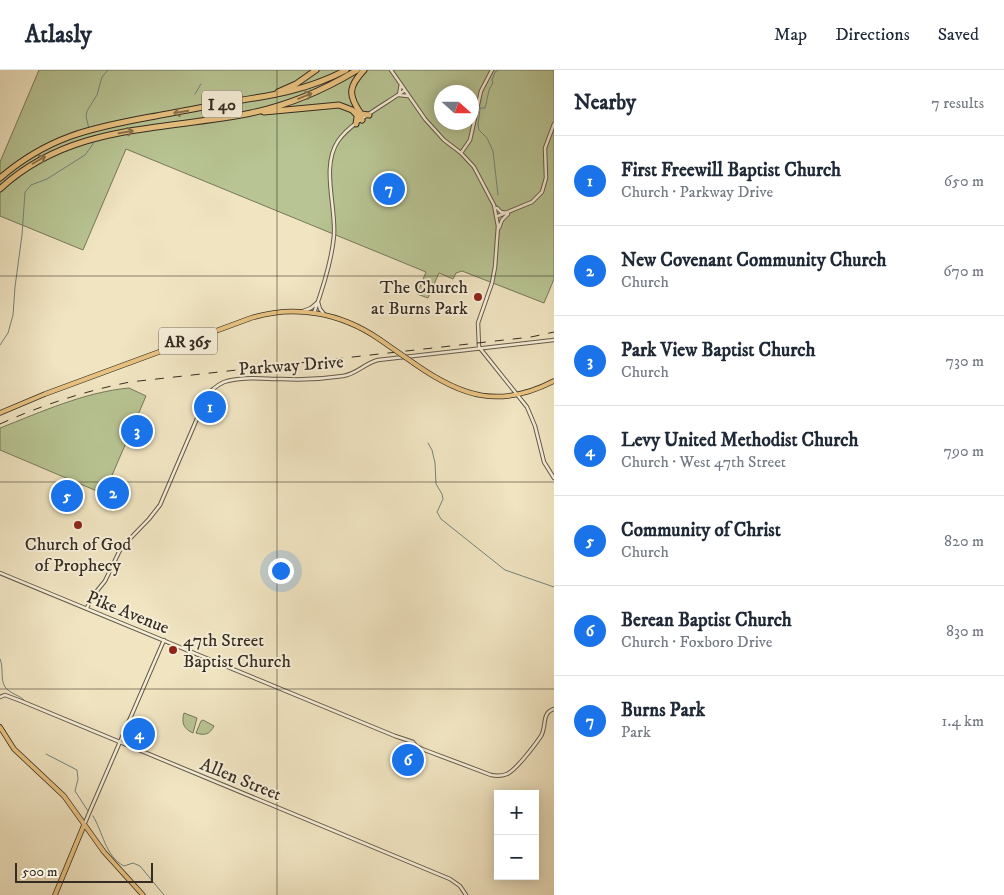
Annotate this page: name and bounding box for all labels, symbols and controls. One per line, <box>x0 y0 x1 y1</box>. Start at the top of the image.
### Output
text: Atlasly <box>25 20 92 50</box>
text: Map <box>774 24 807 46</box>
text: Directions <box>835 24 910 46</box>
text: Saved <box>938 24 979 46</box>
north arrow <box>434 85 479 130</box>
road number: I 40 <box>202 90 242 118</box>
text: Nearby <box>574 90 636 116</box>
one-way arrow <box>298 91 313 100</box>
text: 7 results <box>931 93 984 113</box>
one-way arrow <box>173 107 189 117</box>
one-way arrow <box>118 126 134 136</box>
one-way arrow <box>32 155 47 165</box>
text: First Freewill Baptist Church <box>621 159 841 182</box>
pin: 7 <box>373 170 405 208</box>
text: 1 <box>587 171 593 191</box>
text: 650 m <box>944 171 984 191</box>
text: Church · Parkway Drive <box>621 182 773 202</box>
text: New Covenant Community Church <box>621 249 887 272</box>
text: 2 <box>586 261 594 281</box>
text: 670 m <box>943 261 984 281</box>
text: Church <box>621 272 669 292</box>
place label: The Church at Burns Park <box>371 277 469 320</box>
marker: The Church at Burns Park <box>472 291 484 303</box>
road number: AR 365 <box>159 328 217 354</box>
text: Park View Baptist Church <box>621 339 815 362</box>
street label: Parkway Drive <box>238 351 344 381</box>
text: 3 <box>587 351 593 371</box>
text: 730 m <box>946 351 984 371</box>
text: Church <box>621 362 669 382</box>
pin: 1 <box>194 388 226 426</box>
pin: 3 <box>121 412 153 450</box>
text: Levy United Methodist Church <box>621 429 858 452</box>
text: 4 <box>585 441 595 461</box>
text: 790 m <box>944 441 984 461</box>
text: Church · West 47th Street <box>621 452 786 472</box>
pin: 2 <box>97 474 129 512</box>
pin: 5 <box>51 477 83 515</box>
marker: Church of God of Prophecy <box>72 519 84 531</box>
text: Community of Christ <box>621 519 781 542</box>
text: 5 <box>586 531 594 551</box>
text: 820 m <box>944 531 984 551</box>
place label: Church of God of Prophecy <box>25 534 131 577</box>
text: Church <box>621 542 669 562</box>
your location <box>268 558 294 584</box>
street label: Pike Avenue <box>83 586 172 639</box>
text: Berean Baptist Church <box>621 609 792 632</box>
text: 6 <box>586 621 594 641</box>
text: 830 m <box>946 621 984 641</box>
place label: 47th Street Baptist Church <box>183 630 291 673</box>
text: Church · Foxboro Drive <box>621 632 772 652</box>
marker: 47th Street Baptist Church <box>167 644 179 656</box>
text: Burns Park <box>621 699 705 722</box>
text: 7 <box>586 711 594 731</box>
text: 1.4 km <box>942 711 984 731</box>
pin: 4 <box>123 715 155 753</box>
text: Park <box>621 722 651 742</box>
pin: 6 <box>392 741 424 779</box>
street label: Allen Street <box>197 754 285 806</box>
map controls <box>494 790 539 880</box>
button: + <box>494 790 539 835</box>
button: − <box>494 835 539 880</box>
scale bar <box>15 860 152 883</box>
text: 500 m <box>22 863 58 881</box>

